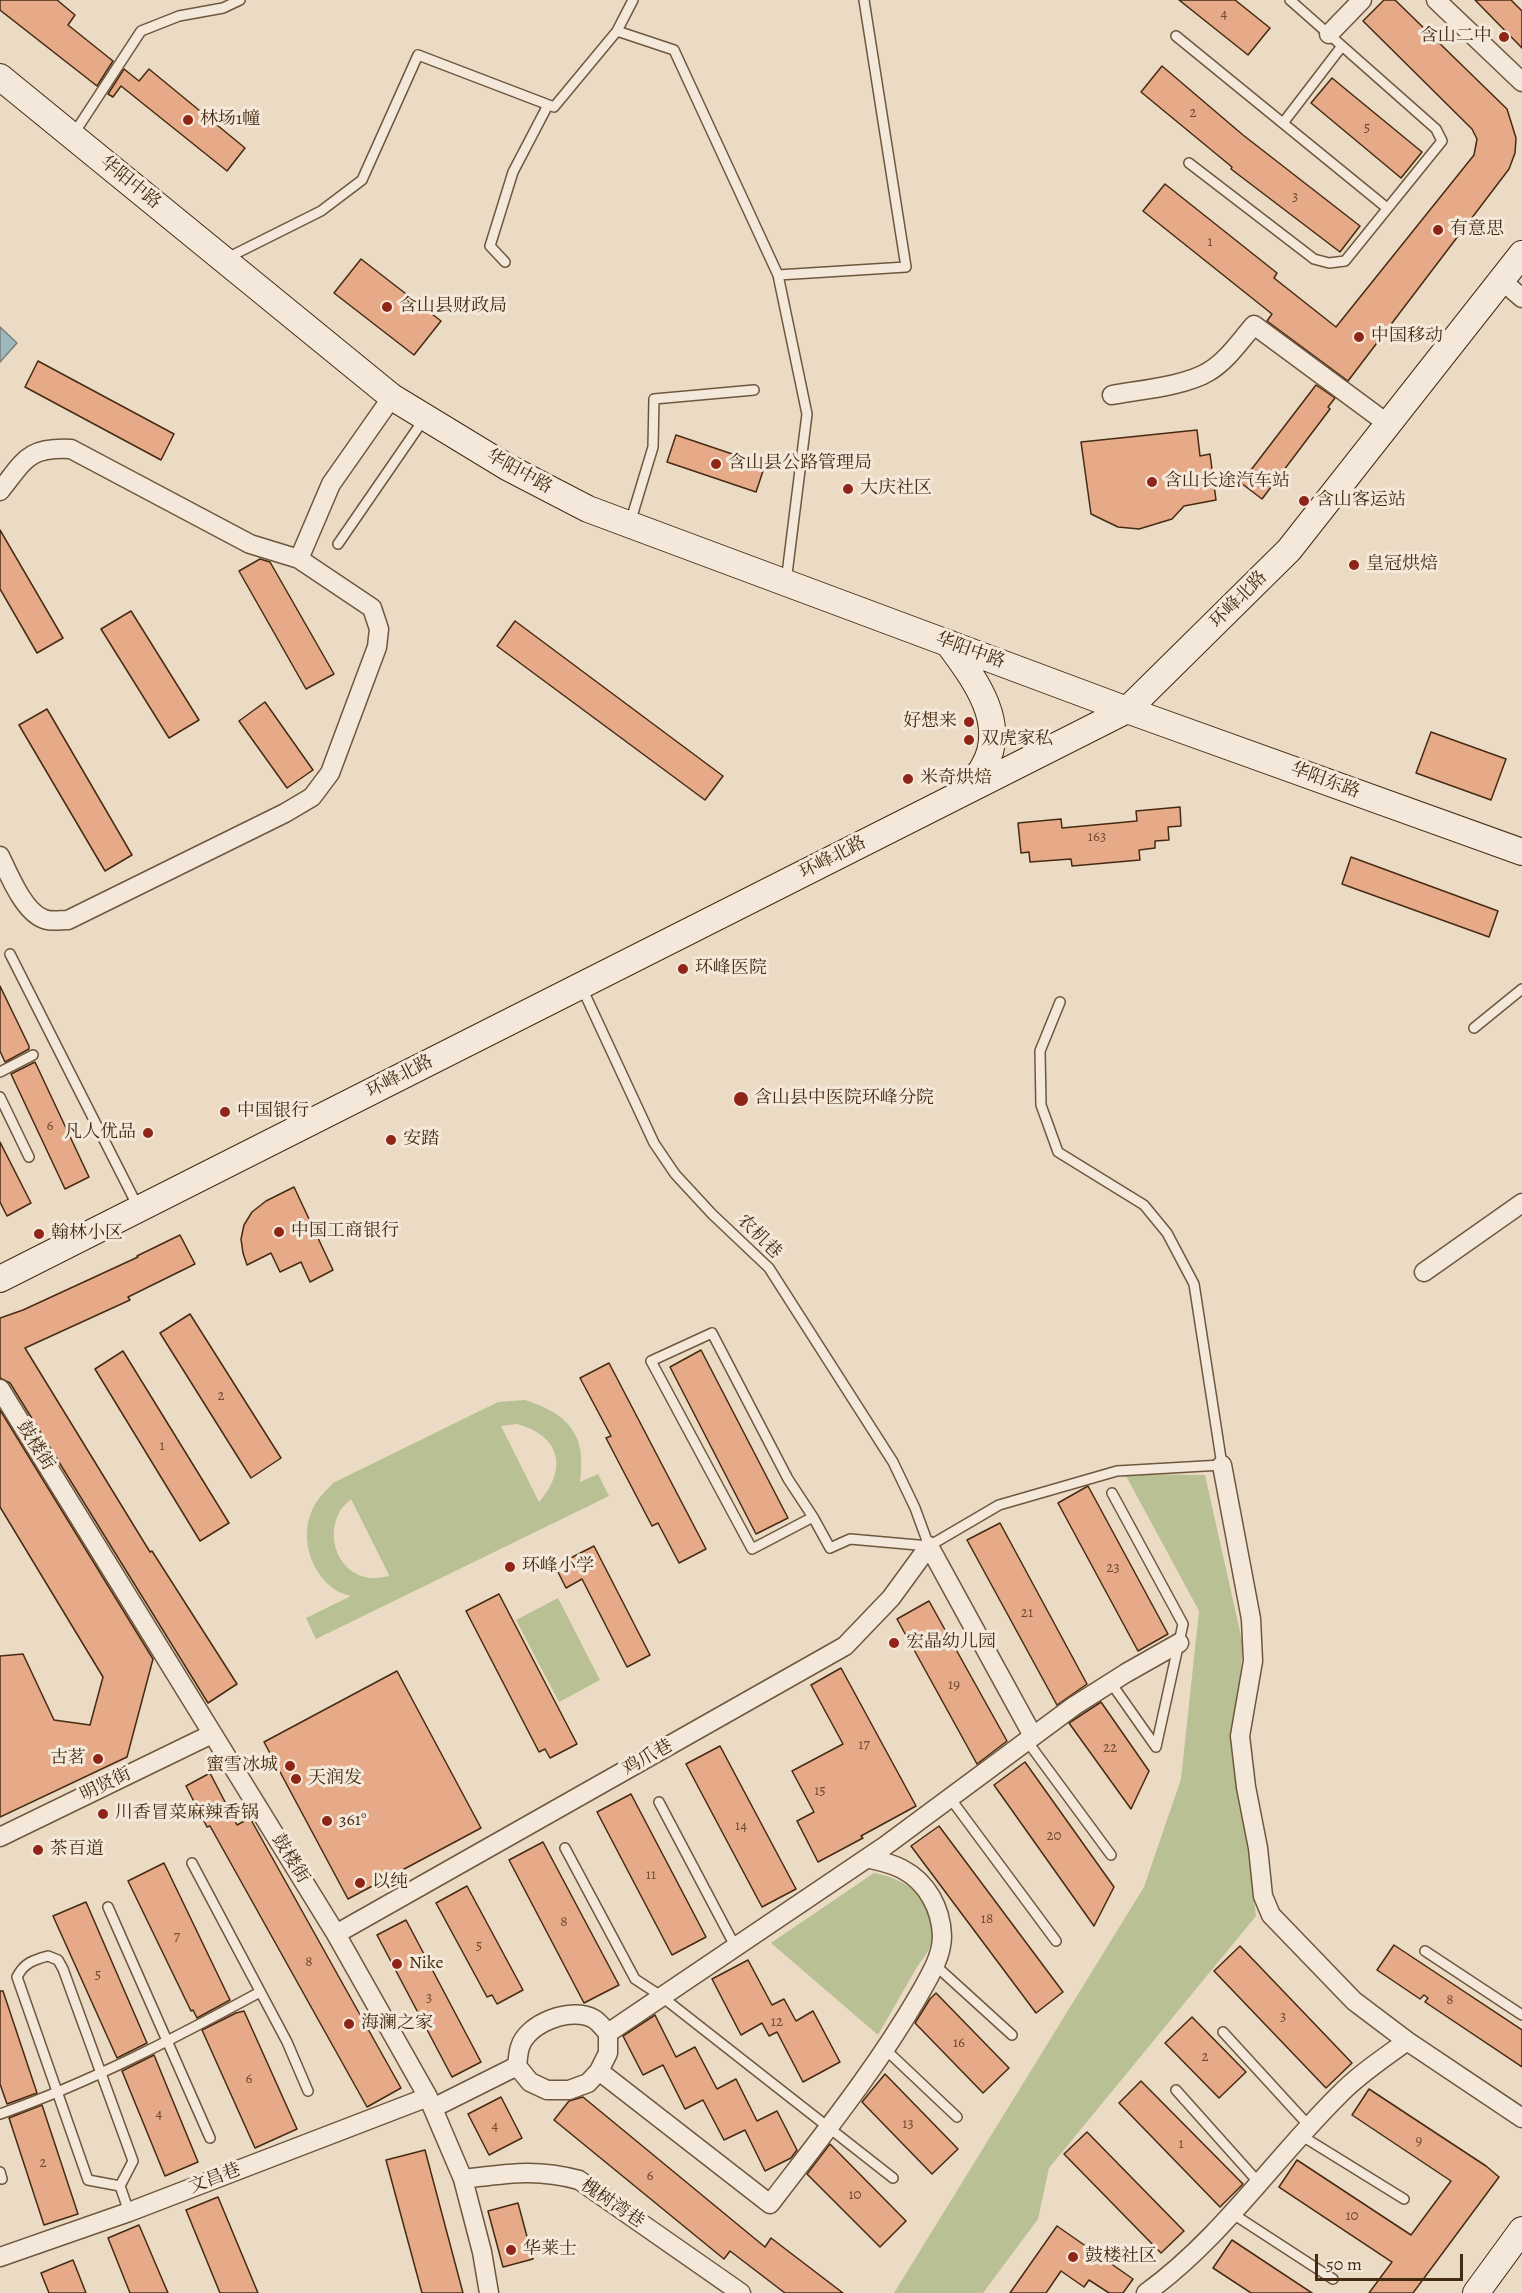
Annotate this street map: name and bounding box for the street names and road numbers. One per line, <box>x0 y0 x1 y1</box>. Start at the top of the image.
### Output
street label: 华阳中路 <box>95 152 165 214</box>
street label: 华阳中路 <box>482 445 556 499</box>
street label: 环峰北路 <box>1206 567 1272 633</box>
street label: 华阳中路 <box>932 629 1008 673</box>
street label: 华阳东路 <box>1287 759 1363 803</box>
street label: 环峰北路 <box>796 832 870 884</box>
street label: 环峰北路 <box>363 1051 437 1103</box>
street label: 农机巷 <box>732 1210 786 1264</box>
street label: 鼓楼街 <box>12 1417 58 1475</box>
street label: 鸡爪巷 <box>619 1735 677 1781</box>
street label: 明贤街 <box>77 1763 135 1807</box>
street label: 鼓楼街 <box>267 1830 313 1888</box>
street label: 文昌巷 <box>186 2159 244 2199</box>
street label: 槐树湾巷 <box>576 2175 648 2233</box>

